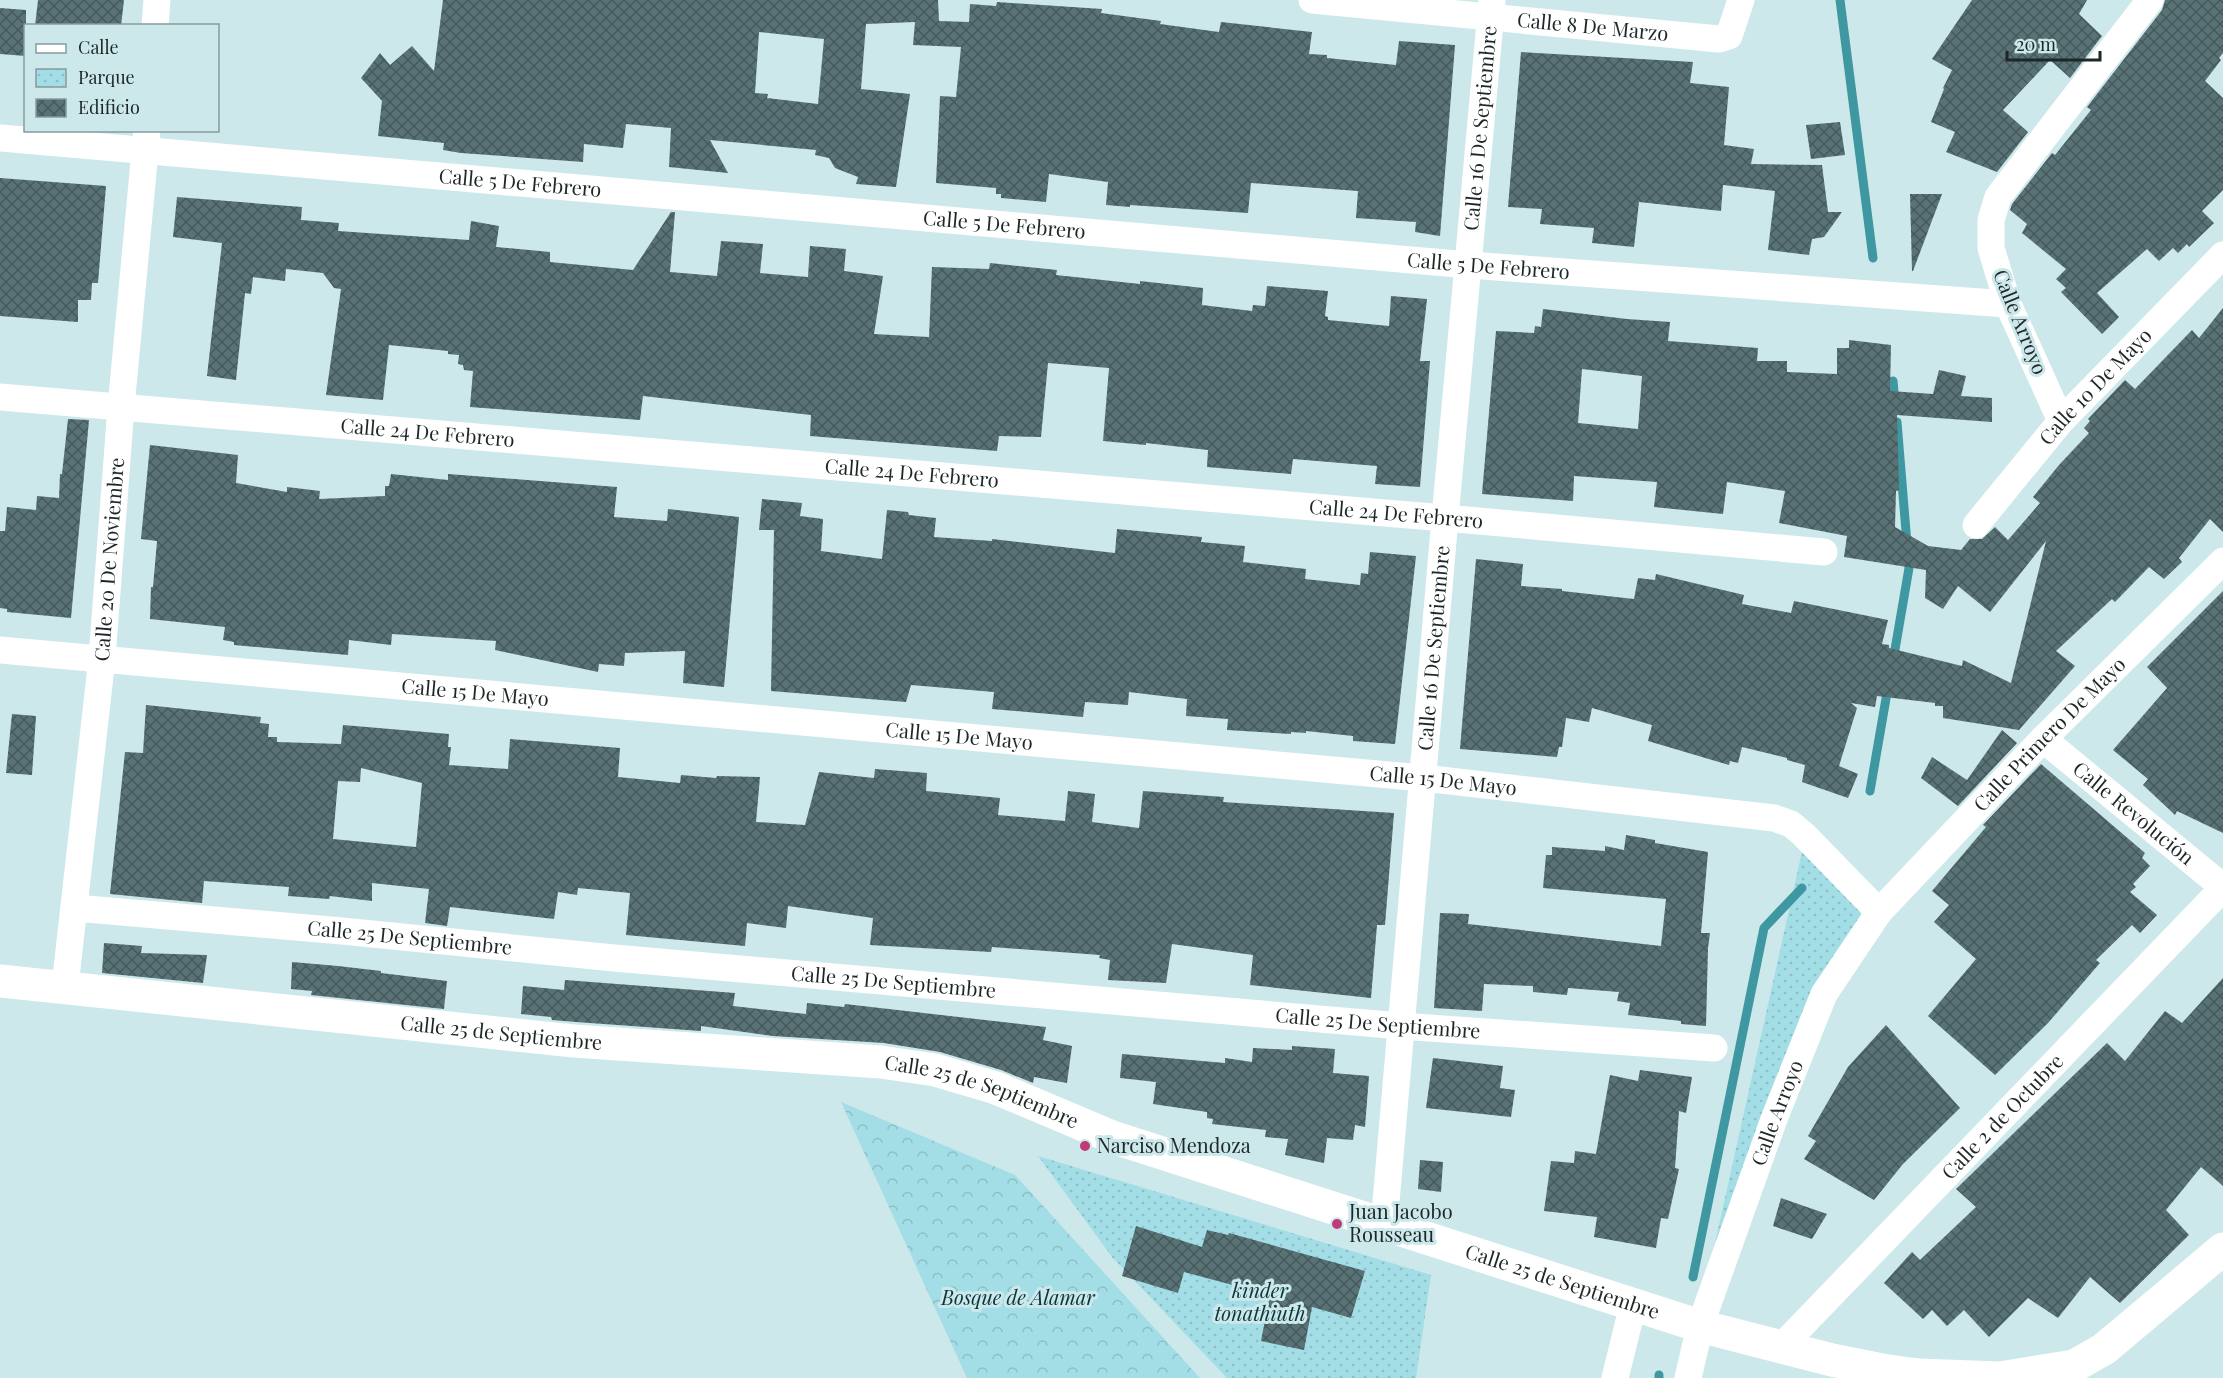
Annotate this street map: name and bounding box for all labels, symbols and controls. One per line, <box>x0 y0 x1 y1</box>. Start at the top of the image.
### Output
street label: Calle 8 De Marzo <box>1516 5 1670 46</box>
legend <box>24 24 219 132</box>
street label: Calle 16 De Septiembre <box>1456 24 1502 232</box>
scale bar <box>2007 24 2100 62</box>
text: 20 m <box>2016 32 2056 56</box>
text: Calle <box>78 35 119 59</box>
text: Parque <box>78 65 135 89</box>
text: Edificio <box>78 95 140 119</box>
street label: Calle 5 De Febrero <box>438 161 603 202</box>
street label: Calle 5 De Febrero <box>922 203 1087 244</box>
street label: Calle 5 De Febrero <box>1406 245 1571 284</box>
street label: Calle Arroyo <box>1988 265 2055 378</box>
street label: Calle 10 De Mayo <box>2032 321 2157 450</box>
street label: Calle 24 De Febrero <box>340 411 516 452</box>
street label: Calle 24 De Febrero <box>824 451 1000 493</box>
street label: Calle 20 De Noviembre <box>87 456 129 662</box>
street label: Calle 24 De Febrero <box>1308 492 1484 533</box>
street label: Calle 16 De Septiembre <box>1410 544 1455 752</box>
street label: Calle Primero De Mayo <box>1967 650 2131 816</box>
street label: Calle 15 De Mayo <box>400 671 550 711</box>
street label: Calle 15 De Mayo <box>884 715 1034 755</box>
street label: Calle Revolución <box>2068 754 2201 870</box>
street label: Calle 15 De Mayo <box>1368 758 1518 801</box>
street label: Calle 25 De Septiembre <box>306 913 513 960</box>
street label: Calle 25 De Septiembre <box>790 958 997 1003</box>
street label: Calle 25 De Septiembre <box>1274 1000 1481 1044</box>
street label: Calle 25 de Septiembre <box>399 1008 603 1055</box>
street label: Calle 2 de Octubre <box>1935 1047 2068 1185</box>
street label: Calle 25 de Septiembre <box>883 1048 1083 1133</box>
street label: Calle Arroyo <box>1743 1056 1808 1169</box>
place label: Narciso Mendoza <box>1097 1131 1251 1158</box>
marker: Narciso Mendoza <box>1078 1139 1092 1153</box>
place label: Juan Jacobo Rousseau <box>1348 1197 1453 1247</box>
marker: Juan Jacobo Rousseau <box>1330 1217 1344 1231</box>
street label: Calle 25 de Septiembre <box>1462 1236 1663 1324</box>
park label: kinder tonathiuth <box>1215 1276 1305 1326</box>
park label: Bosque de Alamar <box>940 1283 1096 1310</box>

